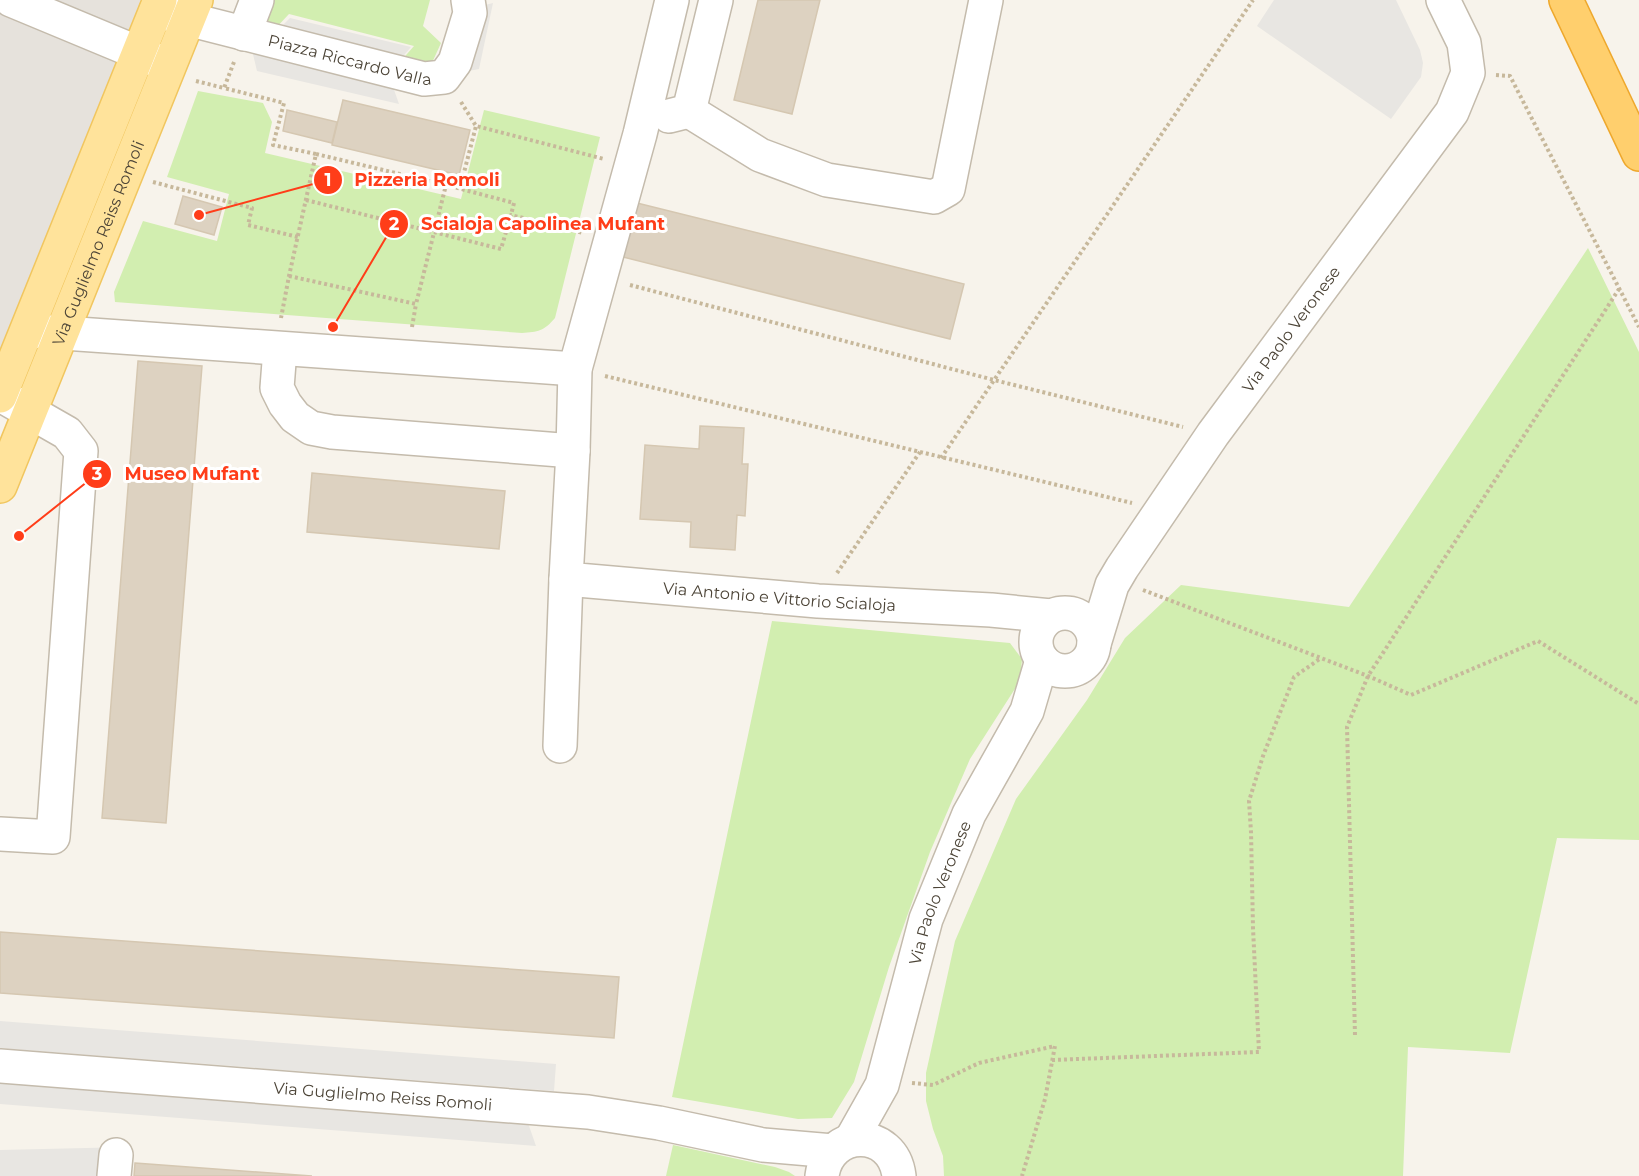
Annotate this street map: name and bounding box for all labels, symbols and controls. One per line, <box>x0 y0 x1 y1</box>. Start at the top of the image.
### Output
street label: Piazza Riccardo Valla <box>266 30 432 89</box>
street label: Via Guglielmo Reiss Romoli <box>48 138 148 348</box>
callout: Pizzeria Romoli <box>313 162 512 198</box>
text: 1 <box>324 169 332 191</box>
text: Pizzeria Romoli <box>354 169 500 191</box>
callout: Scialoja Capolinea Mufant <box>379 206 677 242</box>
text: 2 <box>389 213 400 235</box>
text: Scialoja Capolinea Mufant <box>421 213 665 235</box>
street label: Via Paolo Veronese <box>1238 262 1344 396</box>
callout: Museo Mufant <box>82 456 271 492</box>
text: 3 <box>91 463 103 485</box>
text: Museo Mufant <box>124 463 260 485</box>
street label: Via Antonio e Vittorio Scialoja <box>662 578 897 615</box>
street label: Via Paolo Veronese <box>905 818 975 967</box>
street label: Via Guglielmo Reiss Romoli <box>273 1078 493 1114</box>

